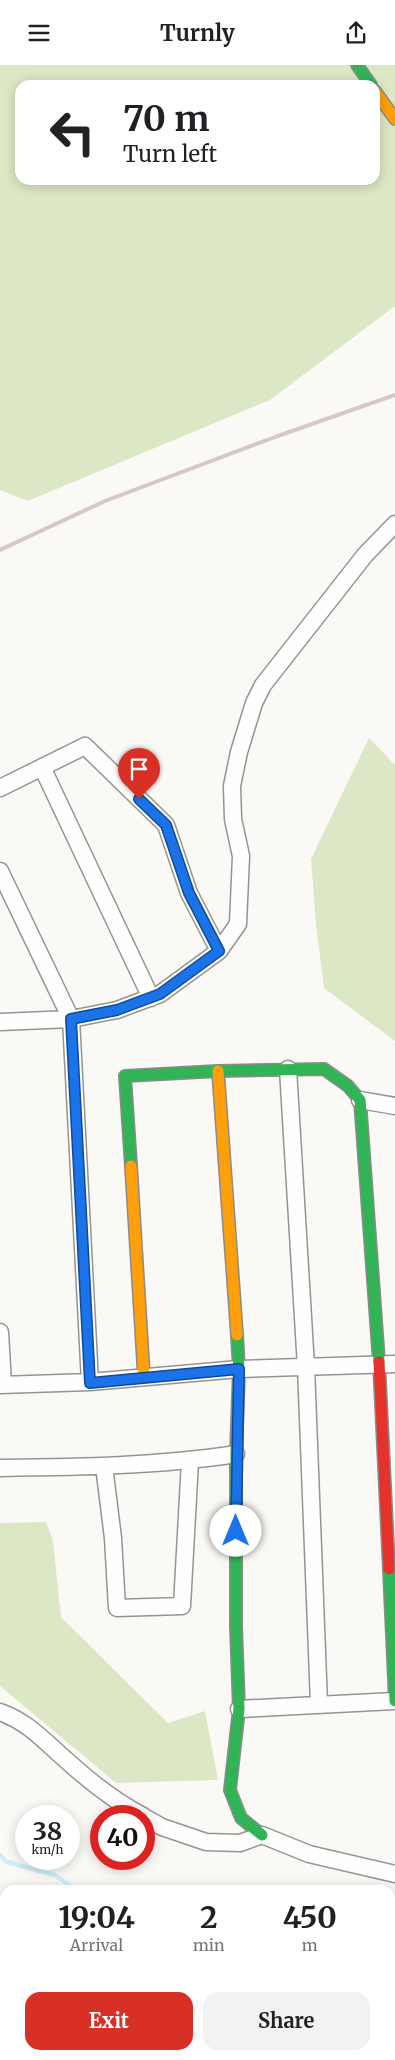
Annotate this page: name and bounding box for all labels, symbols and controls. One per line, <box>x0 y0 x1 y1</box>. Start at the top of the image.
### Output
icon: menu <box>25 19 53 47</box>
text: Turnly <box>160 19 235 47</box>
icon: share <box>342 19 370 47</box>
text: 70 m <box>123 97 210 141</box>
icon: left <box>40 100 105 165</box>
text: Turn left <box>123 140 217 168</box>
pin <box>118 748 160 799</box>
icon: arrive <box>125 755 153 783</box>
position arrow <box>209 1504 261 1556</box>
speed limit sign: 40 <box>90 1805 155 1870</box>
text: 38 <box>33 1815 62 1847</box>
text: km/h <box>32 1842 63 1857</box>
text: 19:04 <box>58 1898 135 1936</box>
text: 2 <box>200 1898 218 1936</box>
text: 450 <box>283 1898 337 1936</box>
text: Arrival <box>70 1935 123 1955</box>
text: min <box>193 1935 225 1955</box>
text: m <box>302 1935 318 1955</box>
button: Exit <box>25 1992 193 2050</box>
button: Share <box>203 1992 370 2050</box>

